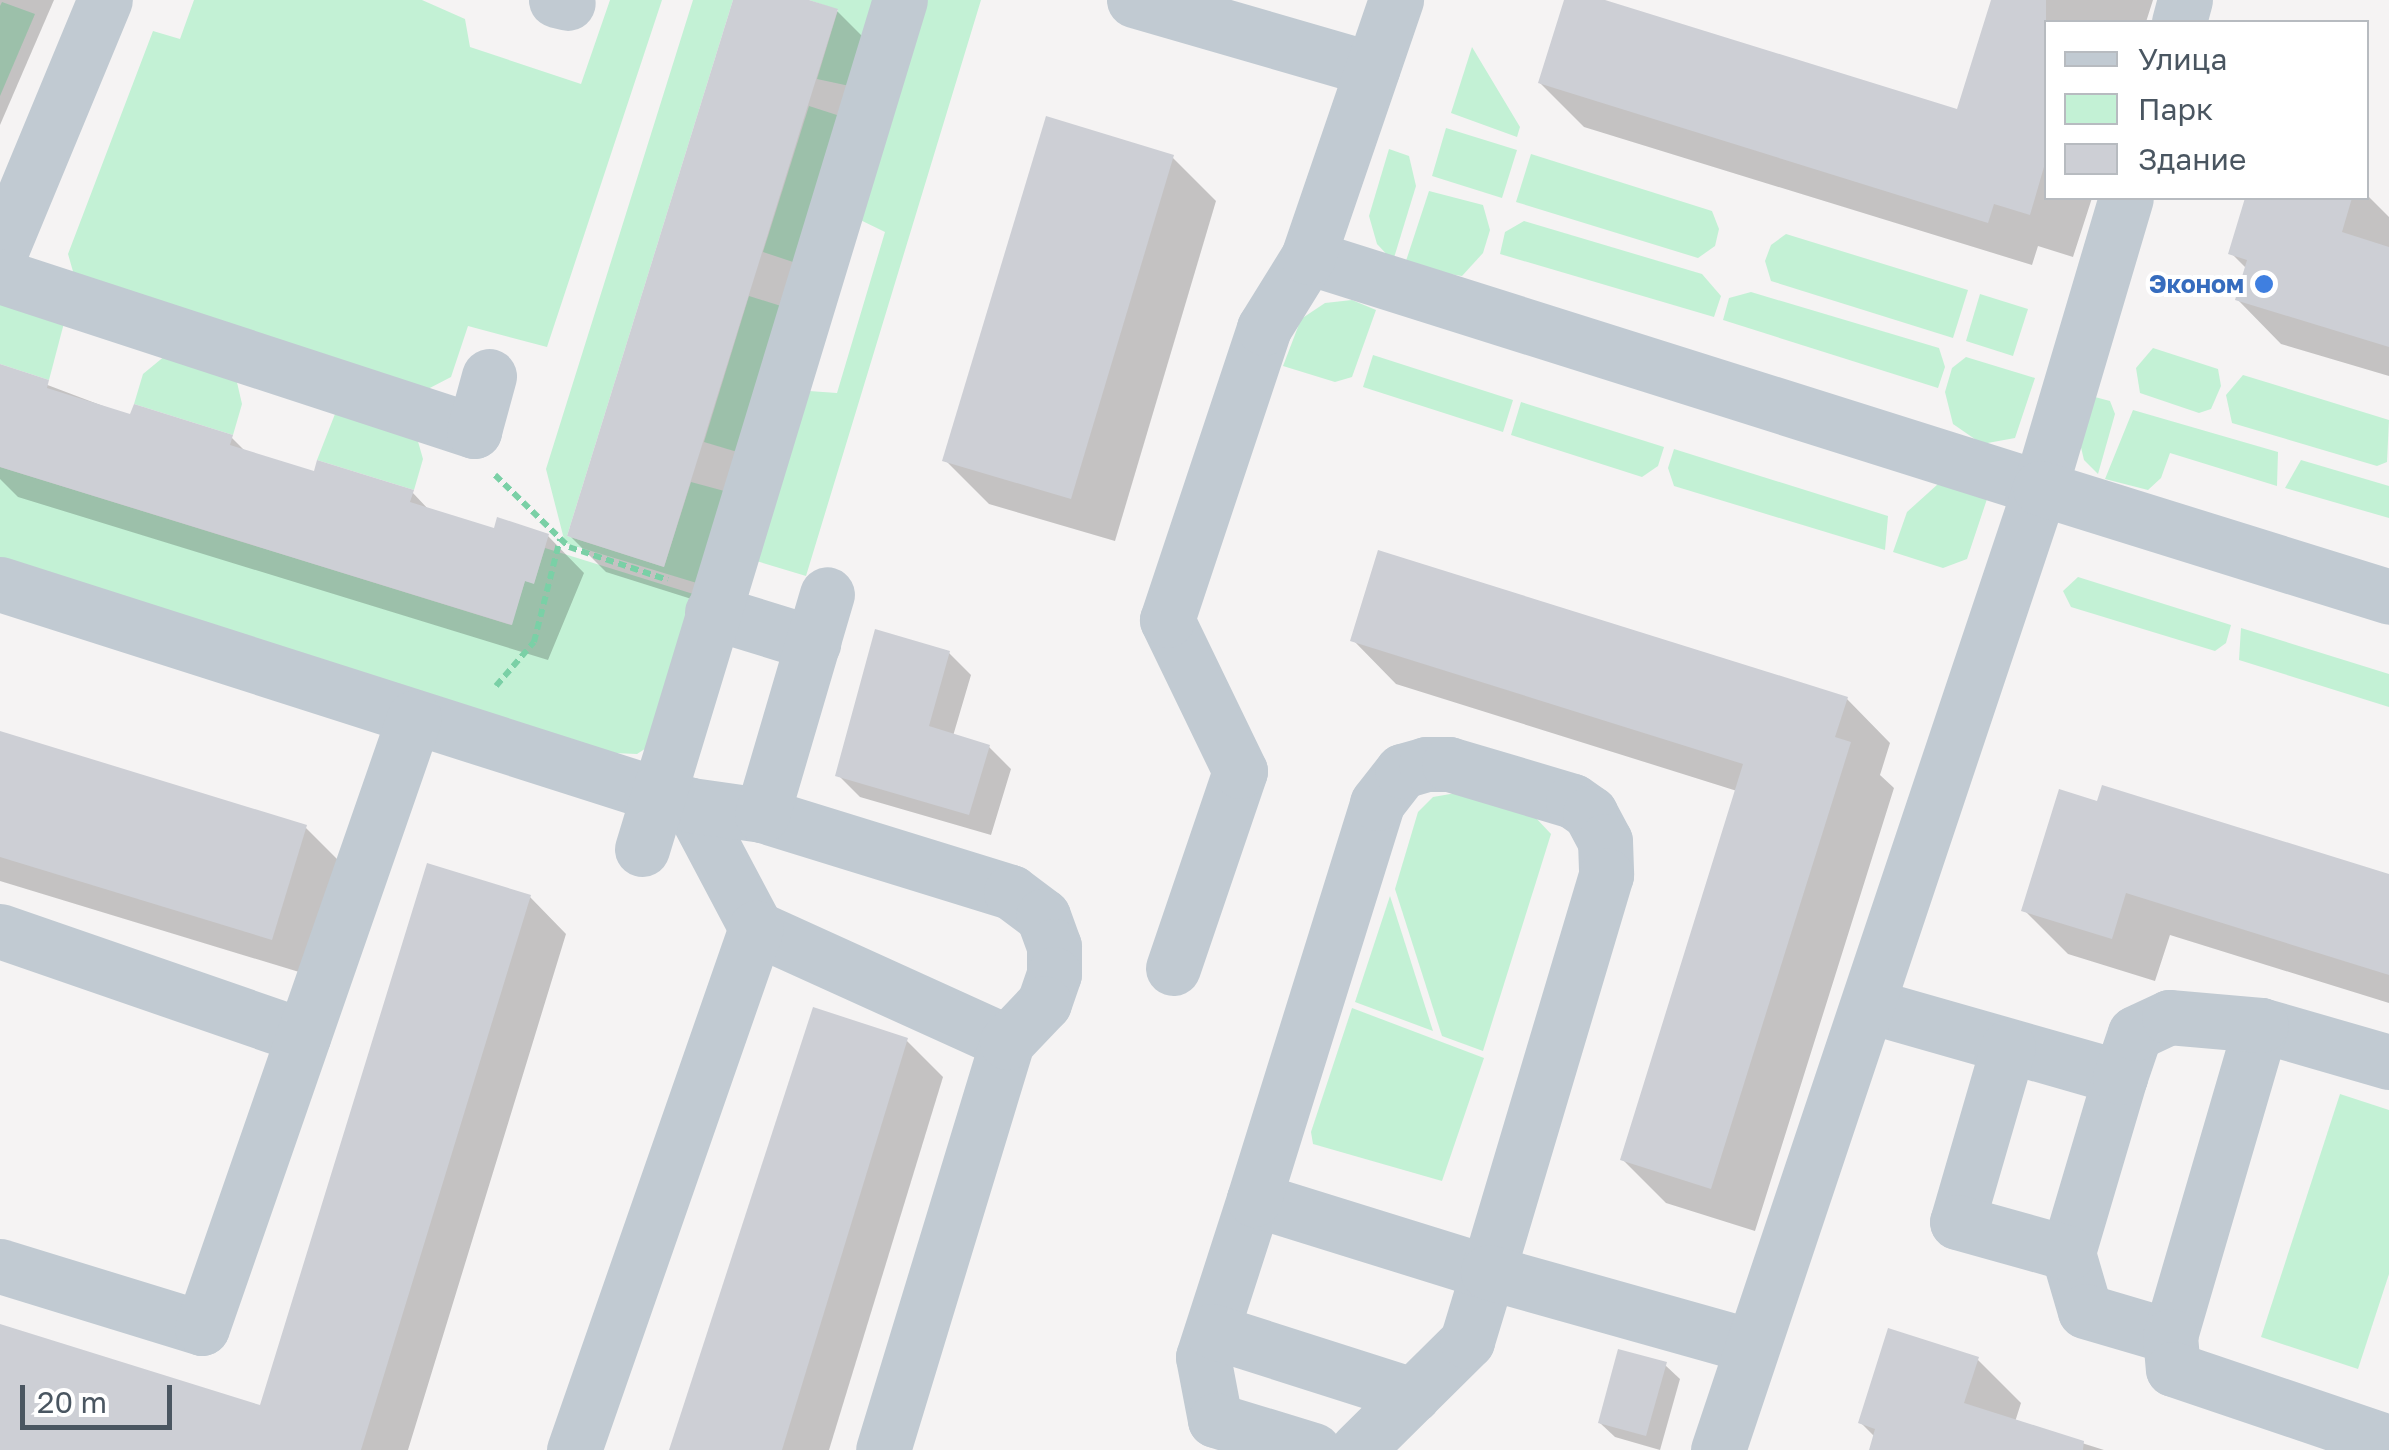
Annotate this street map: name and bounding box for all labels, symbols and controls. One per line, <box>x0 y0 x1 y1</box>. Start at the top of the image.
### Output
legend <box>2044 20 2369 200</box>
text: Улица <box>2138 41 2227 77</box>
text: Парк <box>2138 91 2213 127</box>
text: Здание <box>2138 141 2246 177</box>
place label: Эконом <box>2149 269 2244 299</box>
marker: Эконом <box>2253 273 2275 295</box>
scale bar <box>25 1365 178 1427</box>
text: 20 m <box>37 1384 107 1420</box>

